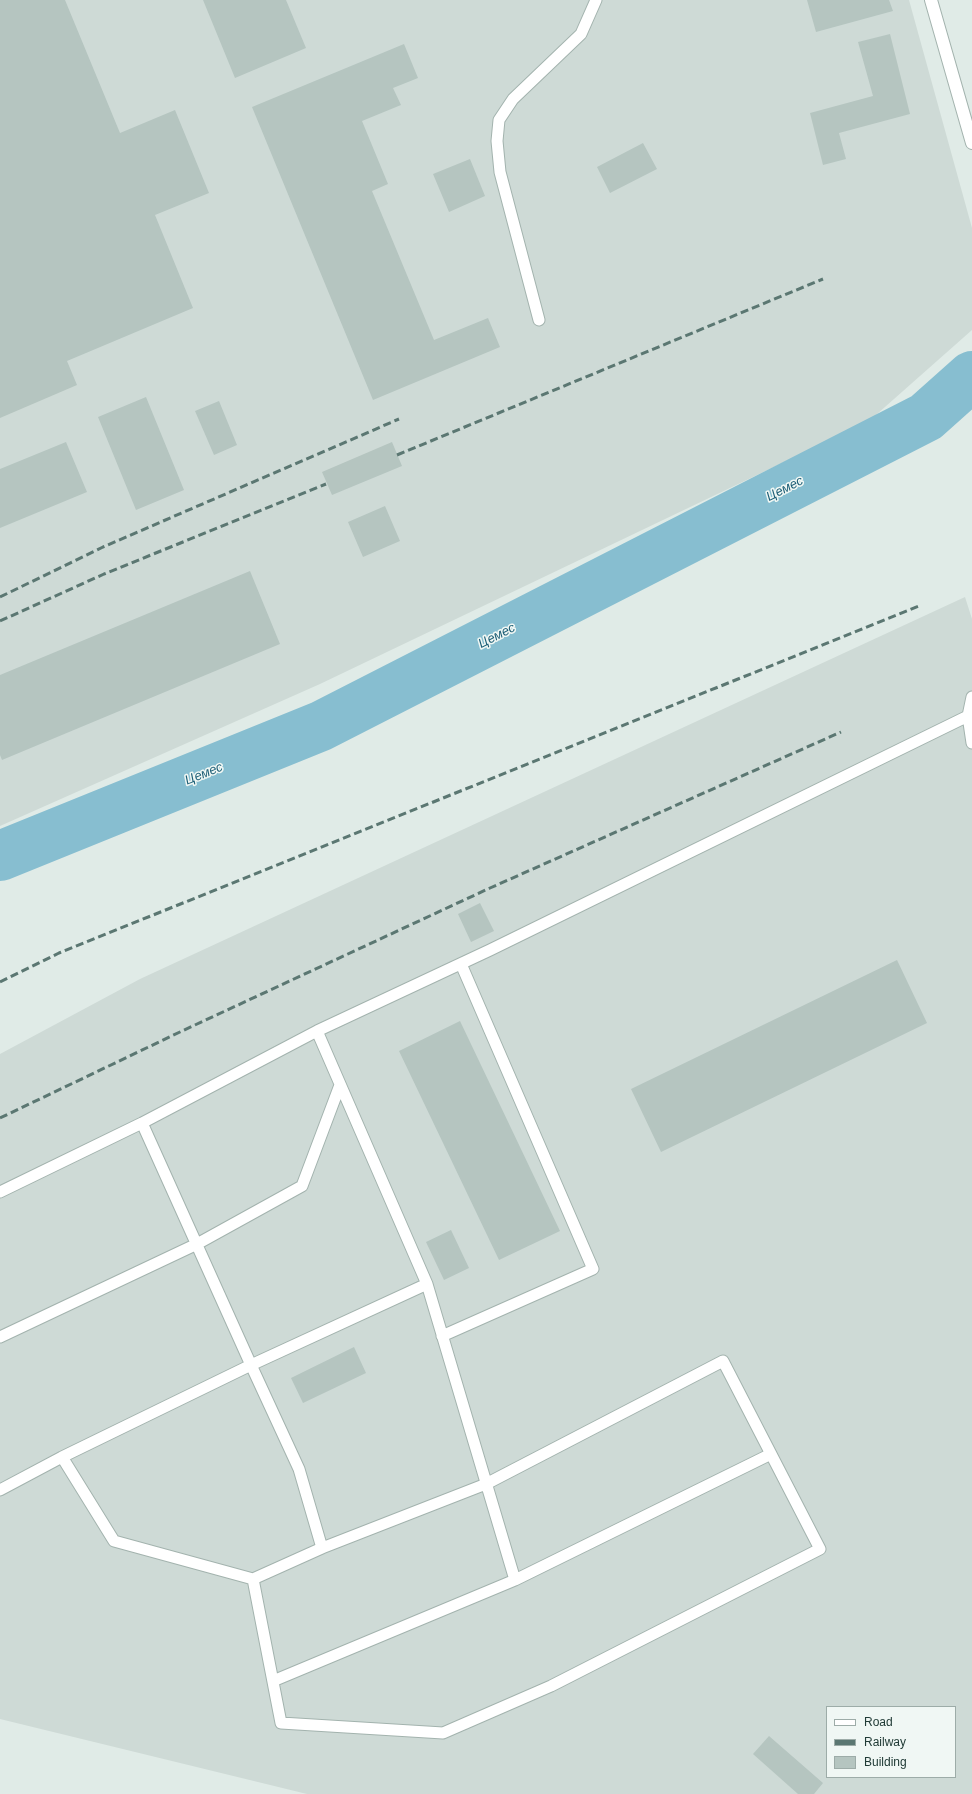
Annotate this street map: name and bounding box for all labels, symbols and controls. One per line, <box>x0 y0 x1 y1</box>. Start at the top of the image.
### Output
water label: Цемес <box>764 473 806 505</box>
water label: Цемес <box>476 620 518 652</box>
water label: Цемес <box>183 759 225 789</box>
legend <box>826 1706 956 1778</box>
text: Road <box>864 1715 893 1729</box>
text: Railway <box>864 1735 906 1749</box>
text: Building <box>864 1755 907 1769</box>

